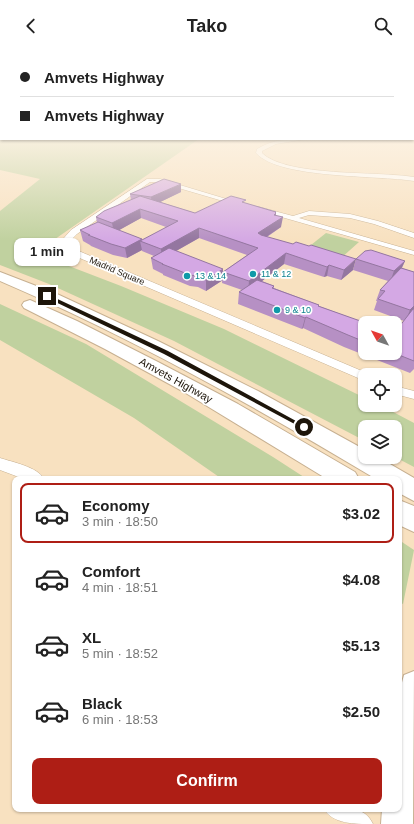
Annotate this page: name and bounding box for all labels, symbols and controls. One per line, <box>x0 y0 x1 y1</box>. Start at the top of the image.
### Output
icon: back <box>20 15 42 37</box>
icon: search <box>372 15 394 37</box>
text: Tako <box>187 16 227 36</box>
text: Amvets Highway <box>44 69 164 86</box>
text: Amvets Highway <box>44 107 164 124</box>
callout: 1 min <box>14 238 80 266</box>
text: 1 min <box>30 244 64 259</box>
street label: Madrid Square <box>88 255 146 287</box>
marker: 11 & 12 <box>248 269 258 279</box>
place label: 11 & 12 <box>261 269 291 279</box>
marker: 13 & 14 <box>182 271 192 281</box>
place label: 13 & 14 <box>195 271 226 281</box>
route end <box>38 287 56 305</box>
marker: 9 & 10 <box>272 305 282 315</box>
place label: 9 & 10 <box>285 305 311 315</box>
north arrow <box>358 316 402 360</box>
map controls <box>358 316 402 464</box>
street label: Amvets Highway <box>137 355 215 405</box>
button: locate <box>358 368 402 412</box>
route start <box>295 418 313 436</box>
button: layers <box>358 420 402 464</box>
icon: car <box>34 495 70 531</box>
text: Economy <box>82 497 150 514</box>
text: $3.02 <box>342 505 380 522</box>
text: 3 min · 18:50 <box>82 514 158 529</box>
icon: car <box>34 561 70 597</box>
text: Comfort <box>82 563 140 580</box>
text: $4.08 <box>342 571 380 588</box>
text: 4 min · 18:51 <box>82 580 158 595</box>
icon: car <box>34 627 70 663</box>
text: XL <box>82 629 101 646</box>
text: $5.13 <box>342 637 380 654</box>
text: 5 min · 18:52 <box>82 646 158 661</box>
icon: car <box>34 693 70 729</box>
text: Black <box>82 695 122 712</box>
text: $2.50 <box>342 703 380 720</box>
text: 6 min · 18:53 <box>82 712 158 727</box>
button: Confirm <box>32 758 382 804</box>

